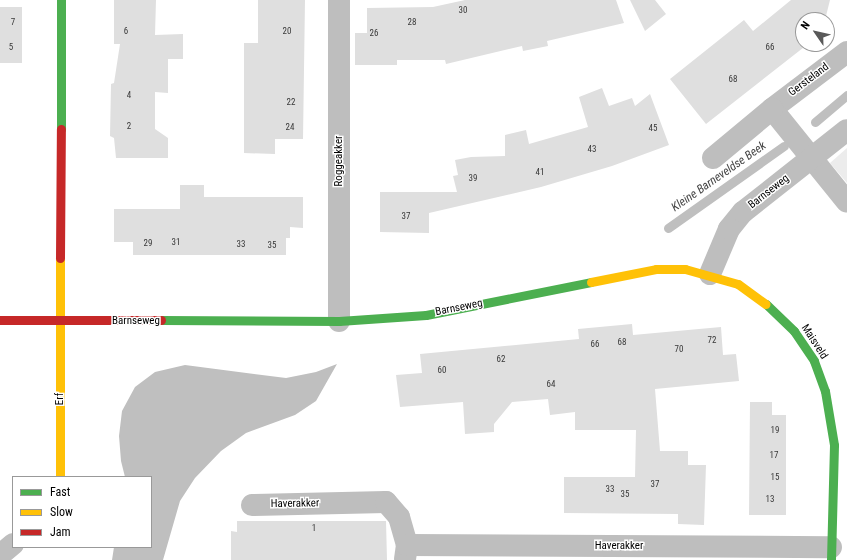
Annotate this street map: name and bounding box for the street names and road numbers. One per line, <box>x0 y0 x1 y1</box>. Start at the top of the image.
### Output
street label: Gersteland <box>786 61 832 99</box>
street label: Roggeakker <box>332 136 346 186</box>
street label: Barnseweg <box>746 172 792 212</box>
street label: Barnseweg <box>434 297 484 319</box>
street label: Barnseweg <box>112 314 160 328</box>
street label: Maisveld <box>798 322 830 362</box>
street label: Erf <box>53 393 67 405</box>
street label: Haverakker <box>271 497 319 511</box>
street label: Haverakker <box>595 539 643 553</box>

